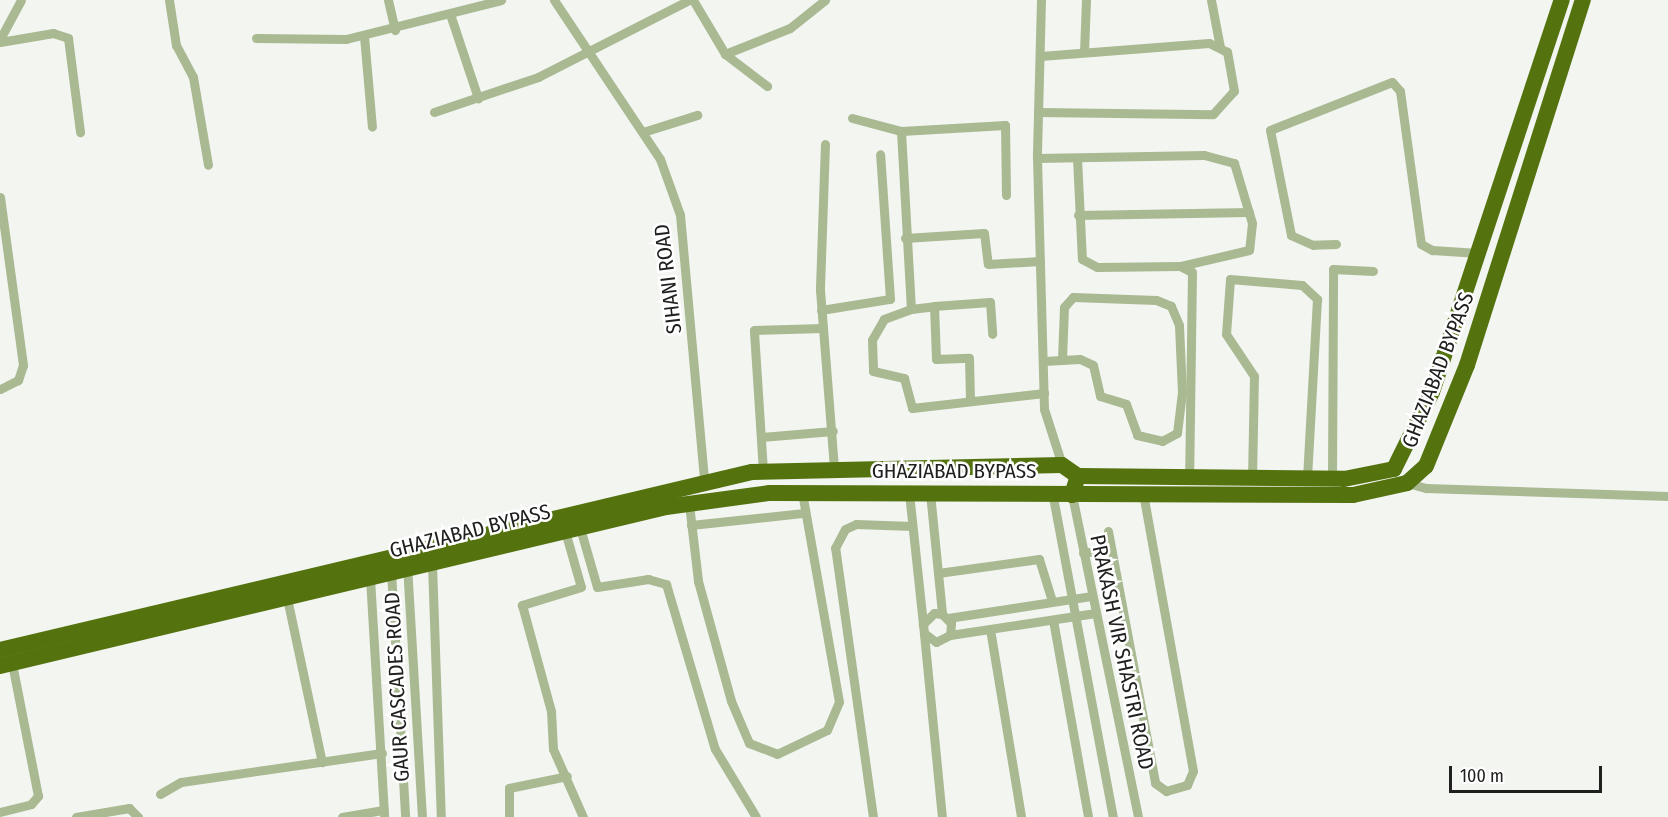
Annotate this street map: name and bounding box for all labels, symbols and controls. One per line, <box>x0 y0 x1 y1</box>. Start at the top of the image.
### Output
street label: SIHANI ROAD <box>649 223 687 335</box>
street label: GHAZIABAD BYPASS <box>1397 289 1479 451</box>
street label: GHAZIABAD BYPASS <box>872 458 1036 484</box>
street label: GHAZIABAD BYPASS <box>387 499 553 563</box>
street label: PRAKASH VIR SHASTRI ROAD <box>1085 532 1159 772</box>
street label: GAUR CASCADES ROAD <box>379 591 415 783</box>
scale bar <box>1452 754 1605 792</box>
text: 100 m <box>1460 765 1504 787</box>

